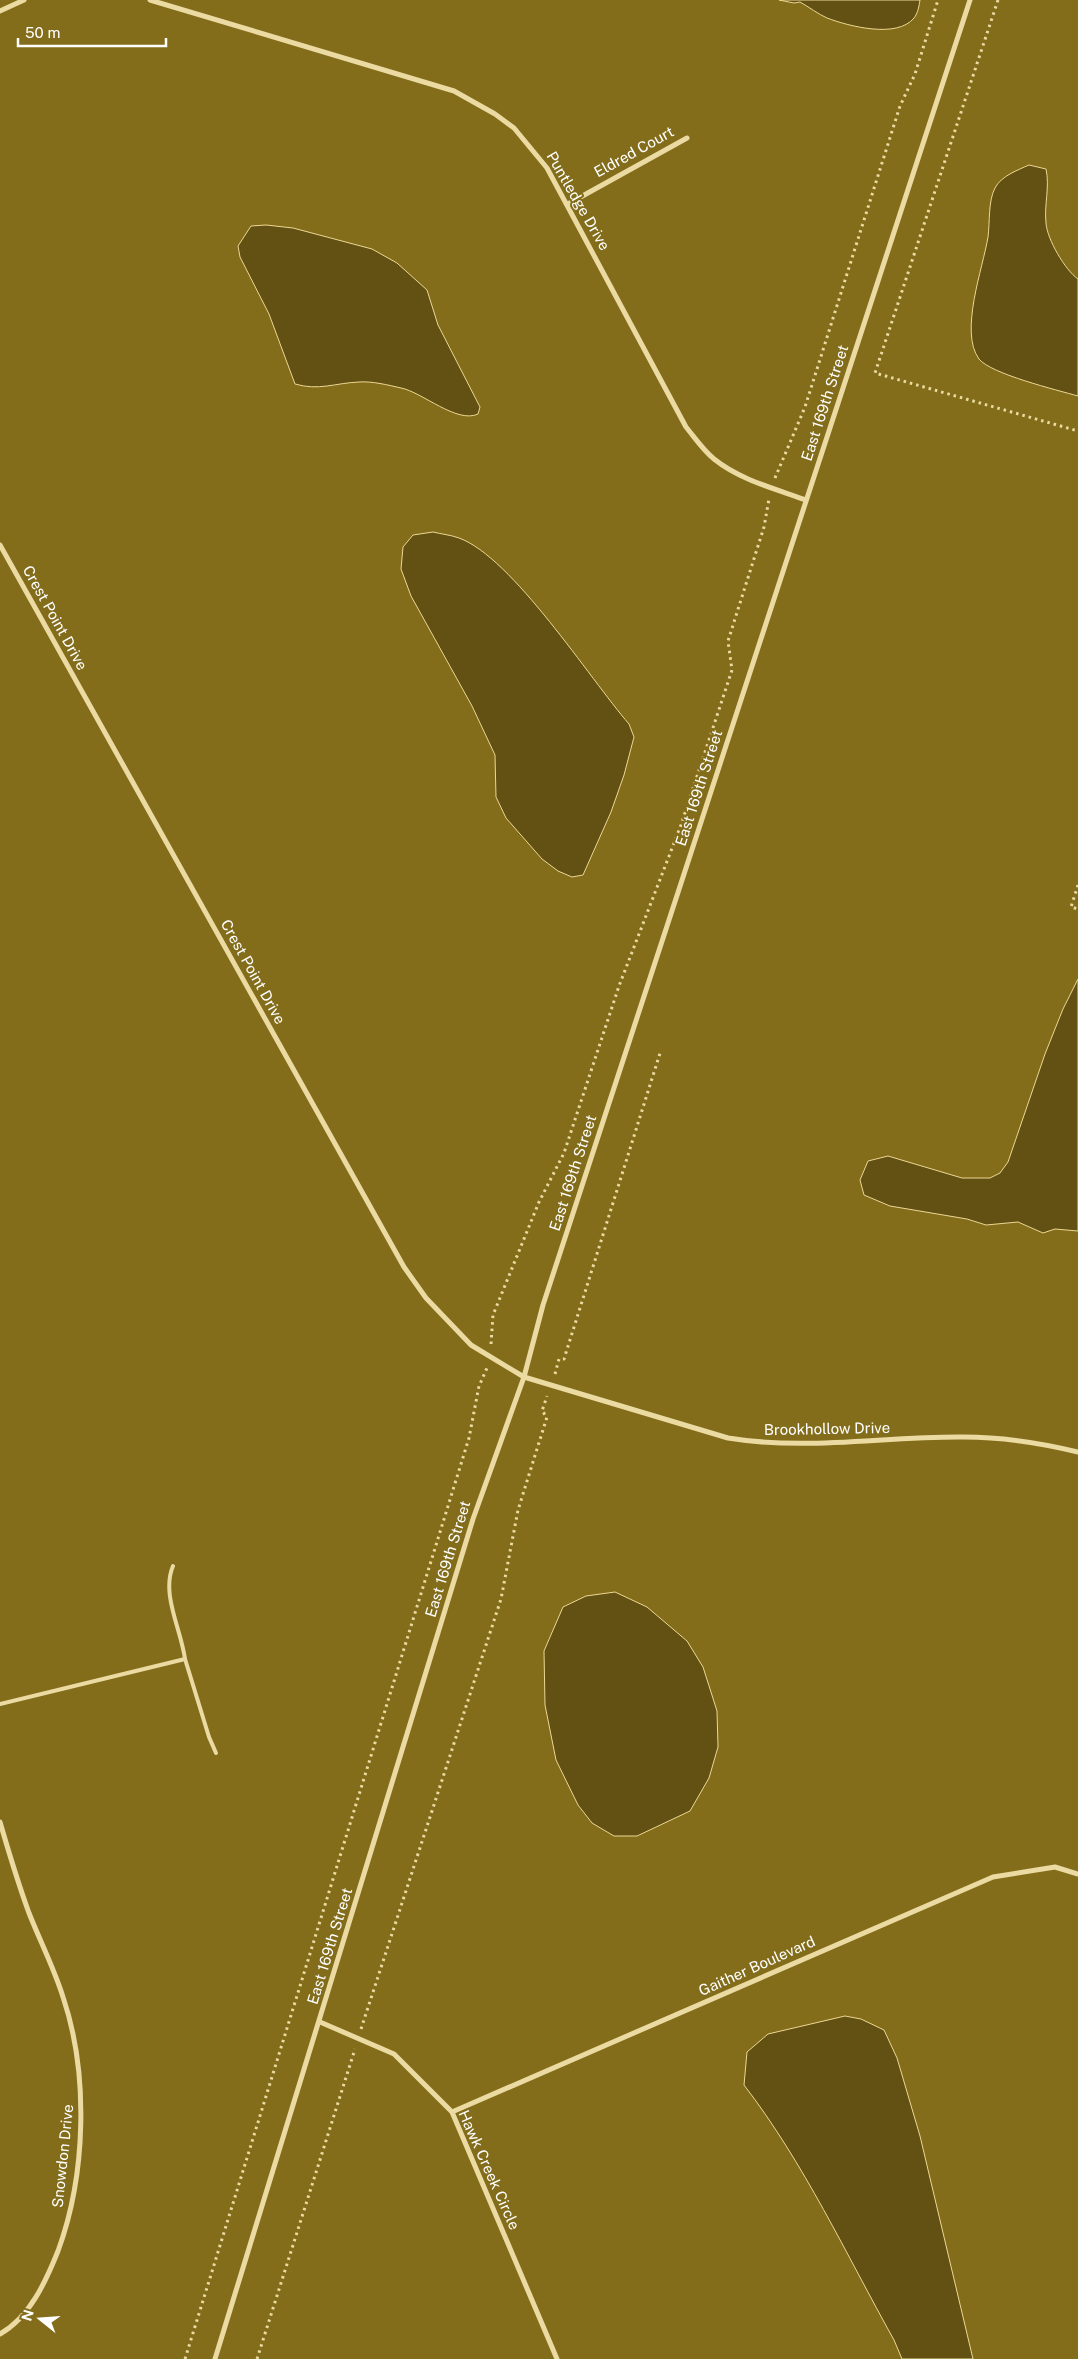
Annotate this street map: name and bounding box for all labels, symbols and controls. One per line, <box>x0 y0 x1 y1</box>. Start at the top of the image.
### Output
scale bar <box>18 15 165 47</box>
text: 50 m <box>25 24 60 41</box>
street label: Eldred Court <box>591 123 677 180</box>
street label: Puntledge Drive <box>543 148 614 253</box>
street label: East 169th Street <box>798 343 851 463</box>
street label: Crest Point Drive <box>20 563 91 673</box>
street label: East 169th Street <box>672 728 725 848</box>
street label: Crest Point Drive <box>218 917 289 1027</box>
street label: East 169th Street <box>546 1113 599 1233</box>
street label: Brookhollow Drive <box>764 1419 890 1438</box>
street label: East 169th Street <box>422 1498 473 1619</box>
street label: East 169th Street <box>304 1885 355 2006</box>
street label: Gaither Boulevard <box>696 1932 818 1999</box>
street label: Snowdon Drive <box>49 2103 76 2209</box>
street label: Hawk Creek Circle <box>455 2107 523 2232</box>
north arrow <box>15 2294 65 2344</box>
text: N <box>18 2308 37 2323</box>

